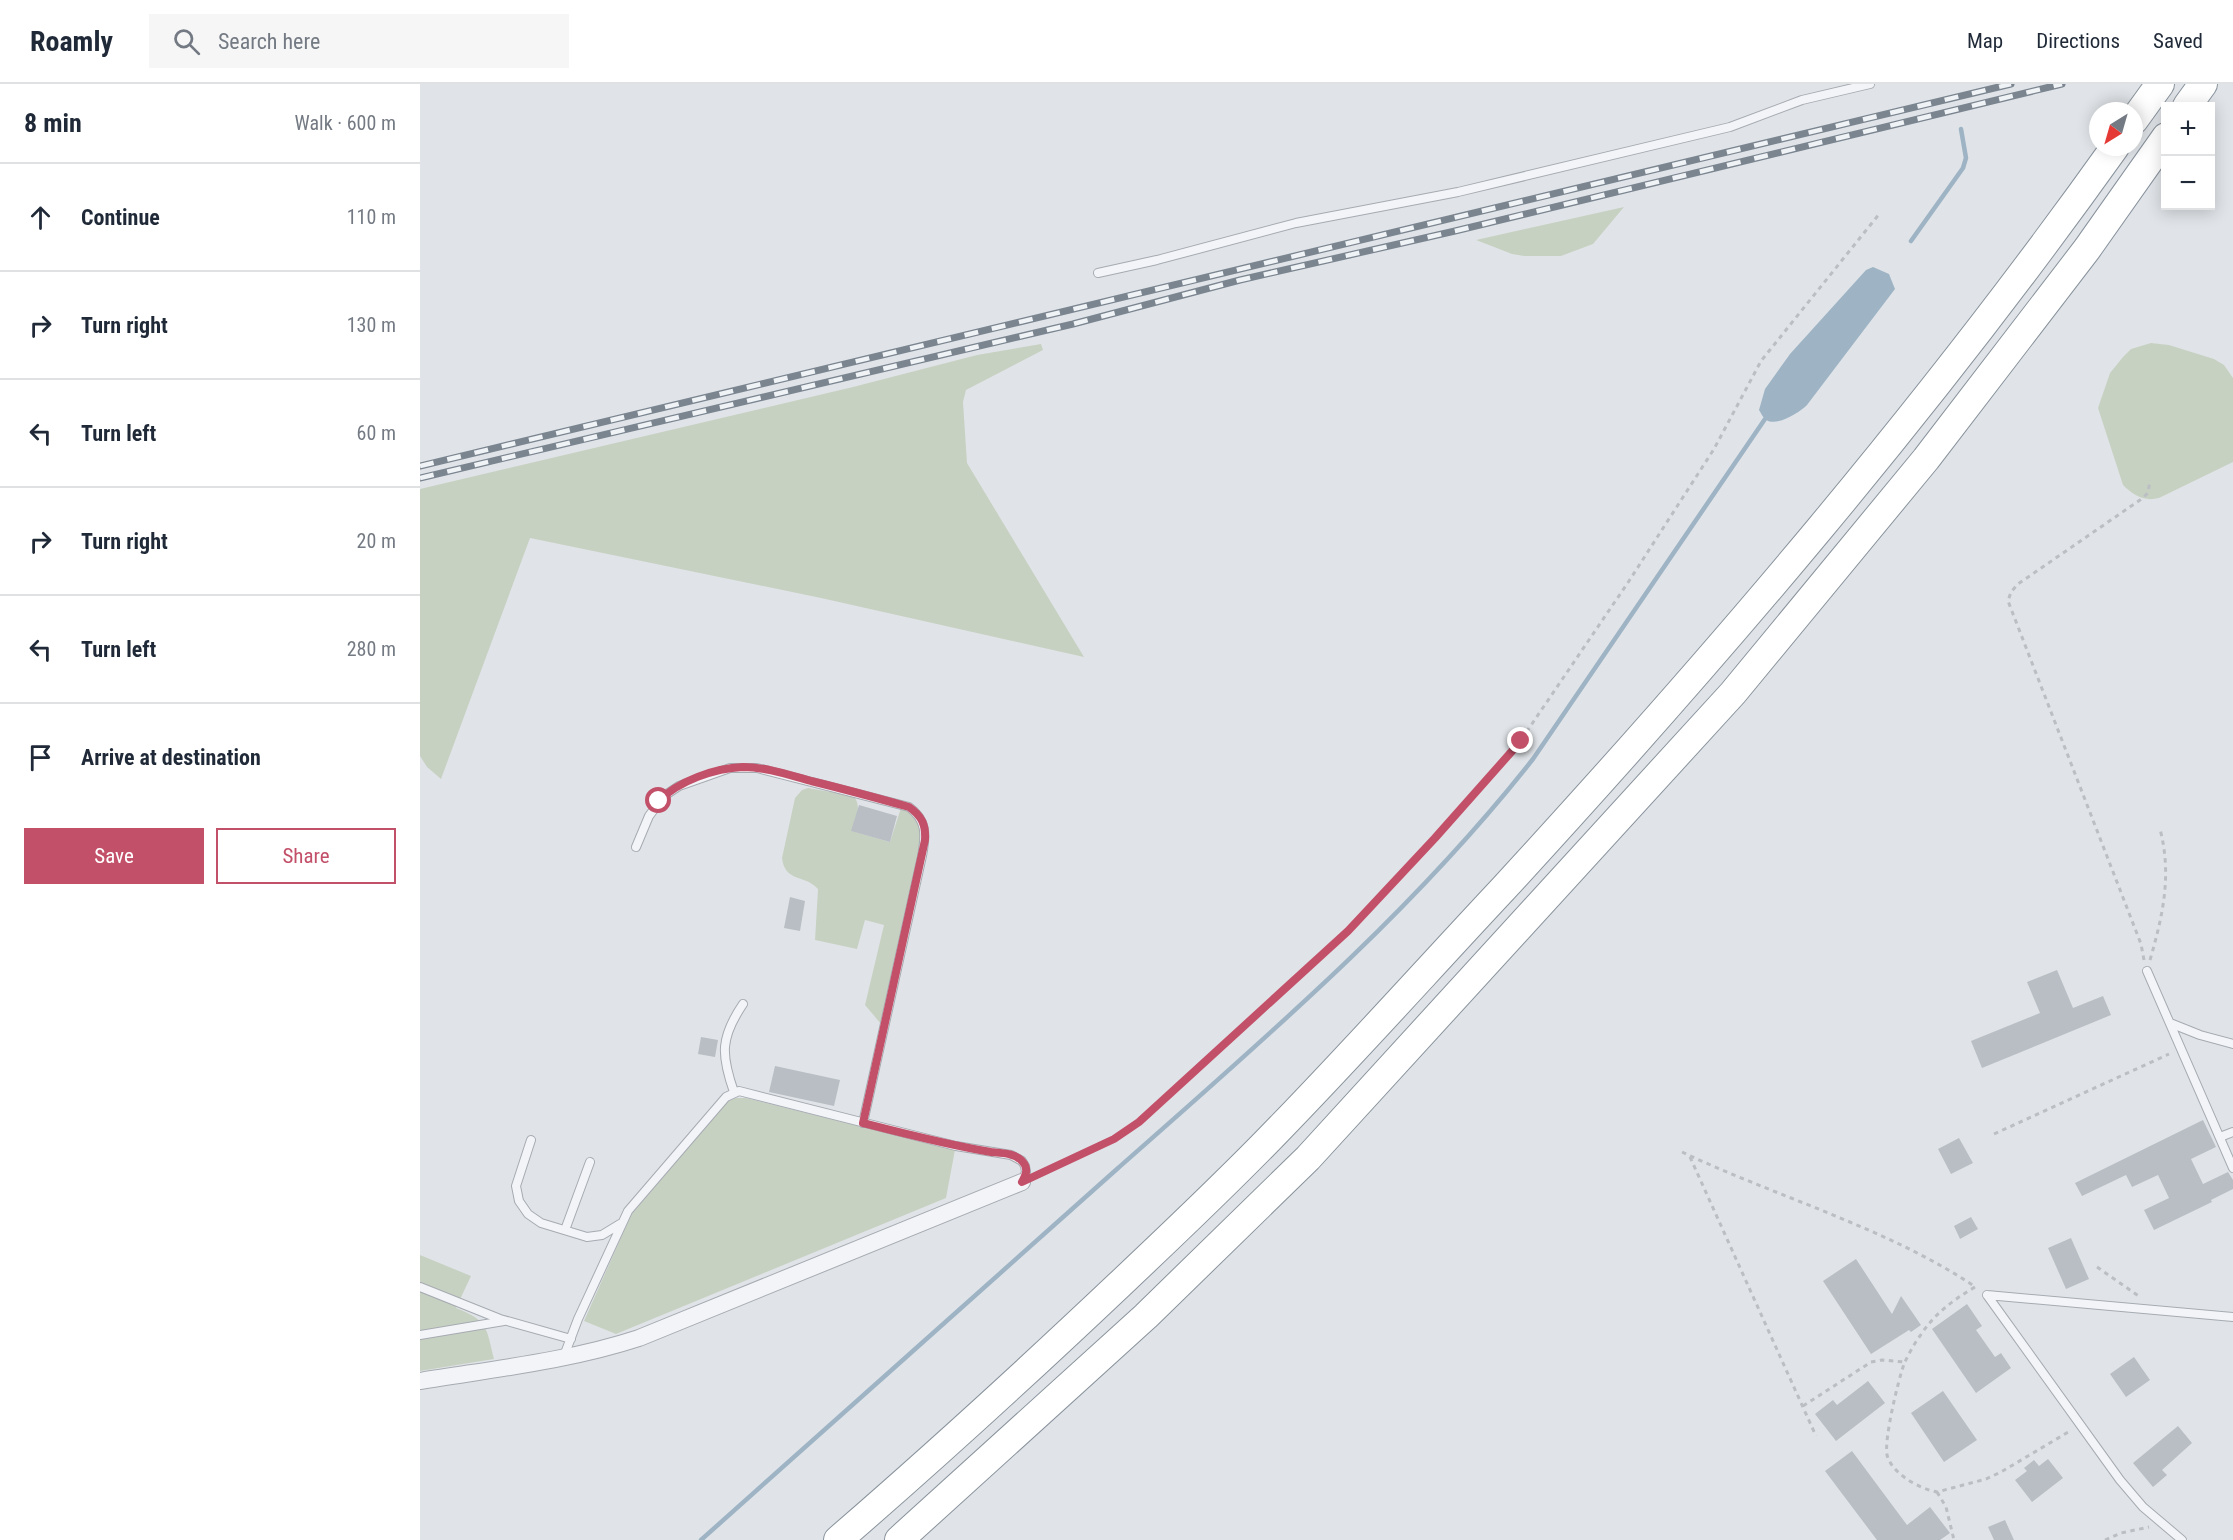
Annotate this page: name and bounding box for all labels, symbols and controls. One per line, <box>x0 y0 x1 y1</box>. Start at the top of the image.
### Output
search box <box>149 14 569 68</box>
text: Roamly <box>30 25 113 58</box>
icon: search <box>170 25 203 58</box>
text: Search here <box>218 29 320 54</box>
text: Map <box>1967 29 2003 53</box>
text: Directions <box>2036 29 2120 53</box>
text: Saved <box>2153 29 2203 53</box>
north arrow <box>2089 102 2143 156</box>
map controls <box>2161 102 2215 210</box>
button: + <box>2161 102 2215 156</box>
text: 8 min <box>24 108 82 138</box>
text: Walk · 600 m <box>295 111 396 135</box>
button: − <box>2161 156 2215 210</box>
icon: ahead <box>24 201 57 234</box>
text: Continue <box>81 205 160 230</box>
text: 110 m <box>347 205 396 229</box>
icon: right <box>24 309 57 342</box>
text: Turn right <box>81 313 168 338</box>
text: 130 m <box>347 313 396 337</box>
icon: left <box>24 417 57 450</box>
text: Turn left <box>81 421 156 446</box>
text: 60 m <box>357 421 396 445</box>
icon: right <box>24 525 57 558</box>
text: Turn right <box>81 529 168 554</box>
text: 20 m <box>357 529 396 553</box>
icon: left <box>24 633 57 666</box>
text: Turn left <box>81 637 156 662</box>
text: 280 m <box>347 637 396 661</box>
route end <box>1507 727 1533 753</box>
icon: arrive <box>24 741 57 774</box>
text: Arrive at destination <box>81 745 261 770</box>
route start <box>645 787 671 813</box>
button: Save <box>24 828 204 884</box>
button: Share <box>216 828 396 884</box>

